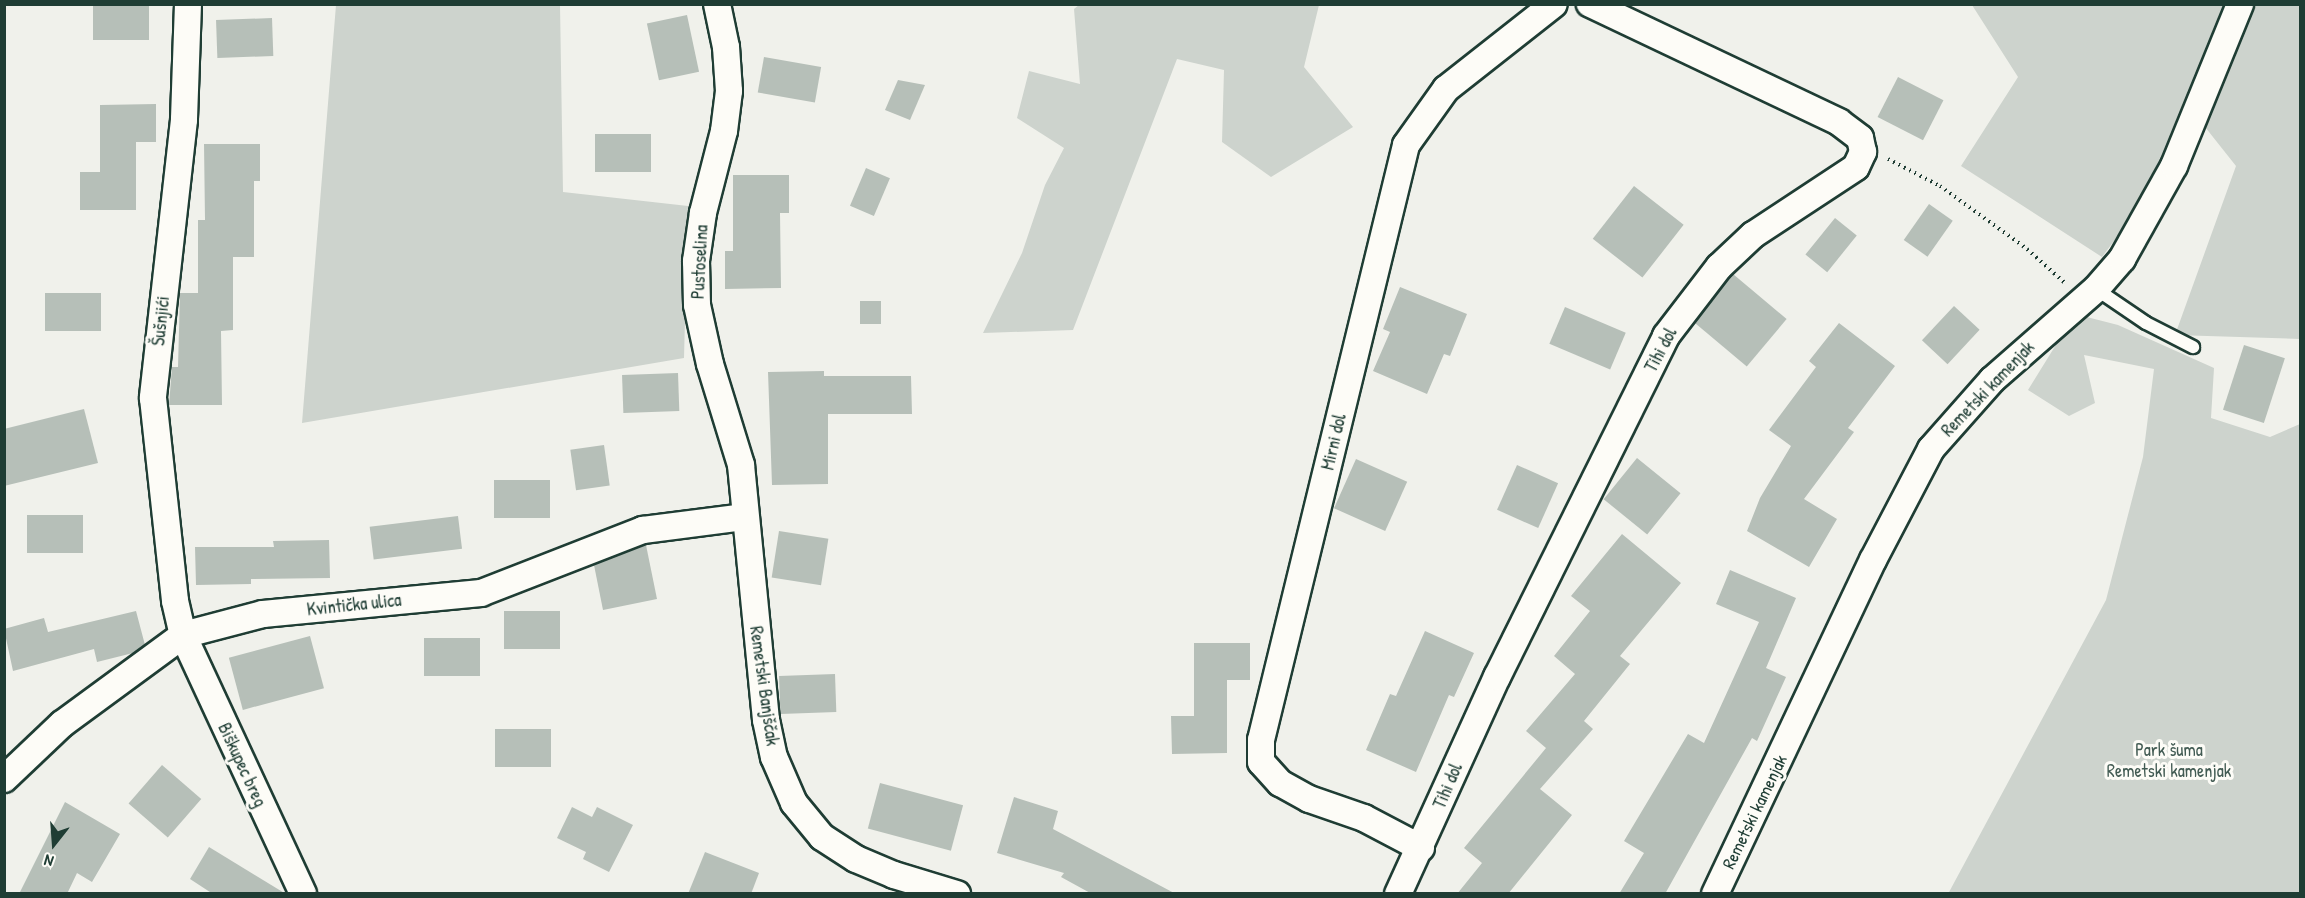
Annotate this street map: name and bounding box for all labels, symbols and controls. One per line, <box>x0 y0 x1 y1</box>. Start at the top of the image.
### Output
street label: Pustoselina <box>687 224 713 300</box>
street label: Šušnjići <box>148 295 174 347</box>
street label: Tihi dol <box>1640 324 1682 376</box>
street label: Remetski kamenjak <box>1937 337 2039 441</box>
street label: Mirni dol <box>1317 412 1351 472</box>
street label: Kvintička ulica <box>306 589 402 621</box>
street label: Remetski Banjščak <box>745 625 783 747</box>
street label: Biškupec breg <box>213 720 271 810</box>
park label: Park šuma Remetski kamenjak <box>2107 740 2231 783</box>
street label: Remetski kamenjak <box>1718 751 1792 873</box>
street label: Tihi dol <box>1429 760 1467 812</box>
north arrow <box>24 814 84 874</box>
text: N <box>41 849 56 873</box>

